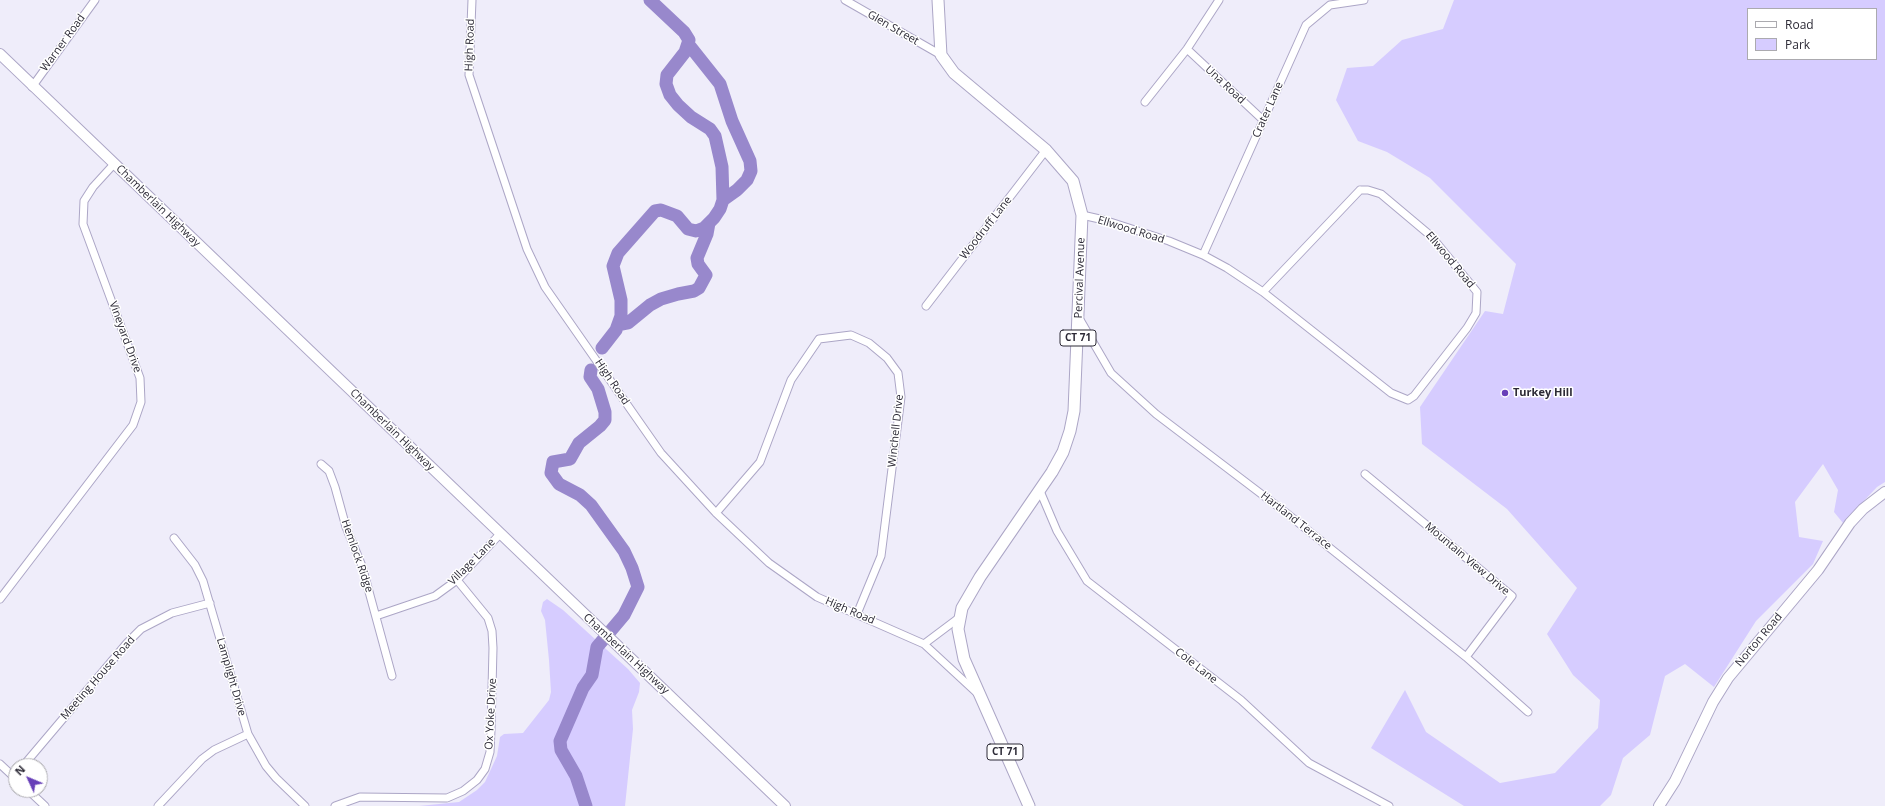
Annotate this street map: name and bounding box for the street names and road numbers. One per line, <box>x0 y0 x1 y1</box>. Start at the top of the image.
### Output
street label: Glen Street <box>865 8 921 48</box>
street label: Warner Road <box>38 12 88 74</box>
street label: High Road <box>462 18 478 72</box>
street label: Una Road <box>1202 63 1248 107</box>
street label: Crater Lane <box>1250 80 1286 140</box>
street label: Chamberlain Highway <box>113 162 203 250</box>
street label: Woodruff Lane <box>957 194 1015 262</box>
street label: Ellwood Road <box>1096 214 1166 246</box>
street label: Ellwood Road <box>1423 229 1477 291</box>
street label: Percival Avenue <box>1072 237 1088 319</box>
street label: Vineyard Drive <box>106 300 144 374</box>
road number: CT 71 <box>1060 330 1096 346</box>
street label: High Road <box>592 356 632 408</box>
street label: Chamberlain Highway <box>347 386 437 474</box>
street label: Winchell Drive <box>886 394 906 468</box>
street label: Hartland Terrace <box>1258 489 1334 553</box>
street label: Hemlock Ridge <box>338 518 376 594</box>
street label: Mountain View Drive <box>1422 520 1512 598</box>
street label: Village Lane <box>446 536 498 588</box>
street label: High Road <box>823 595 877 627</box>
street label: Chamberlain Highway <box>580 611 672 697</box>
street label: Norton Road <box>1733 611 1785 669</box>
street label: Meeting House Road <box>58 633 138 723</box>
street label: Lamplight Drive <box>214 636 248 718</box>
street label: Cole Lane <box>1172 645 1220 687</box>
street label: Ox Yoke Drive <box>483 678 499 750</box>
road number: CT 71 <box>987 744 1023 760</box>

